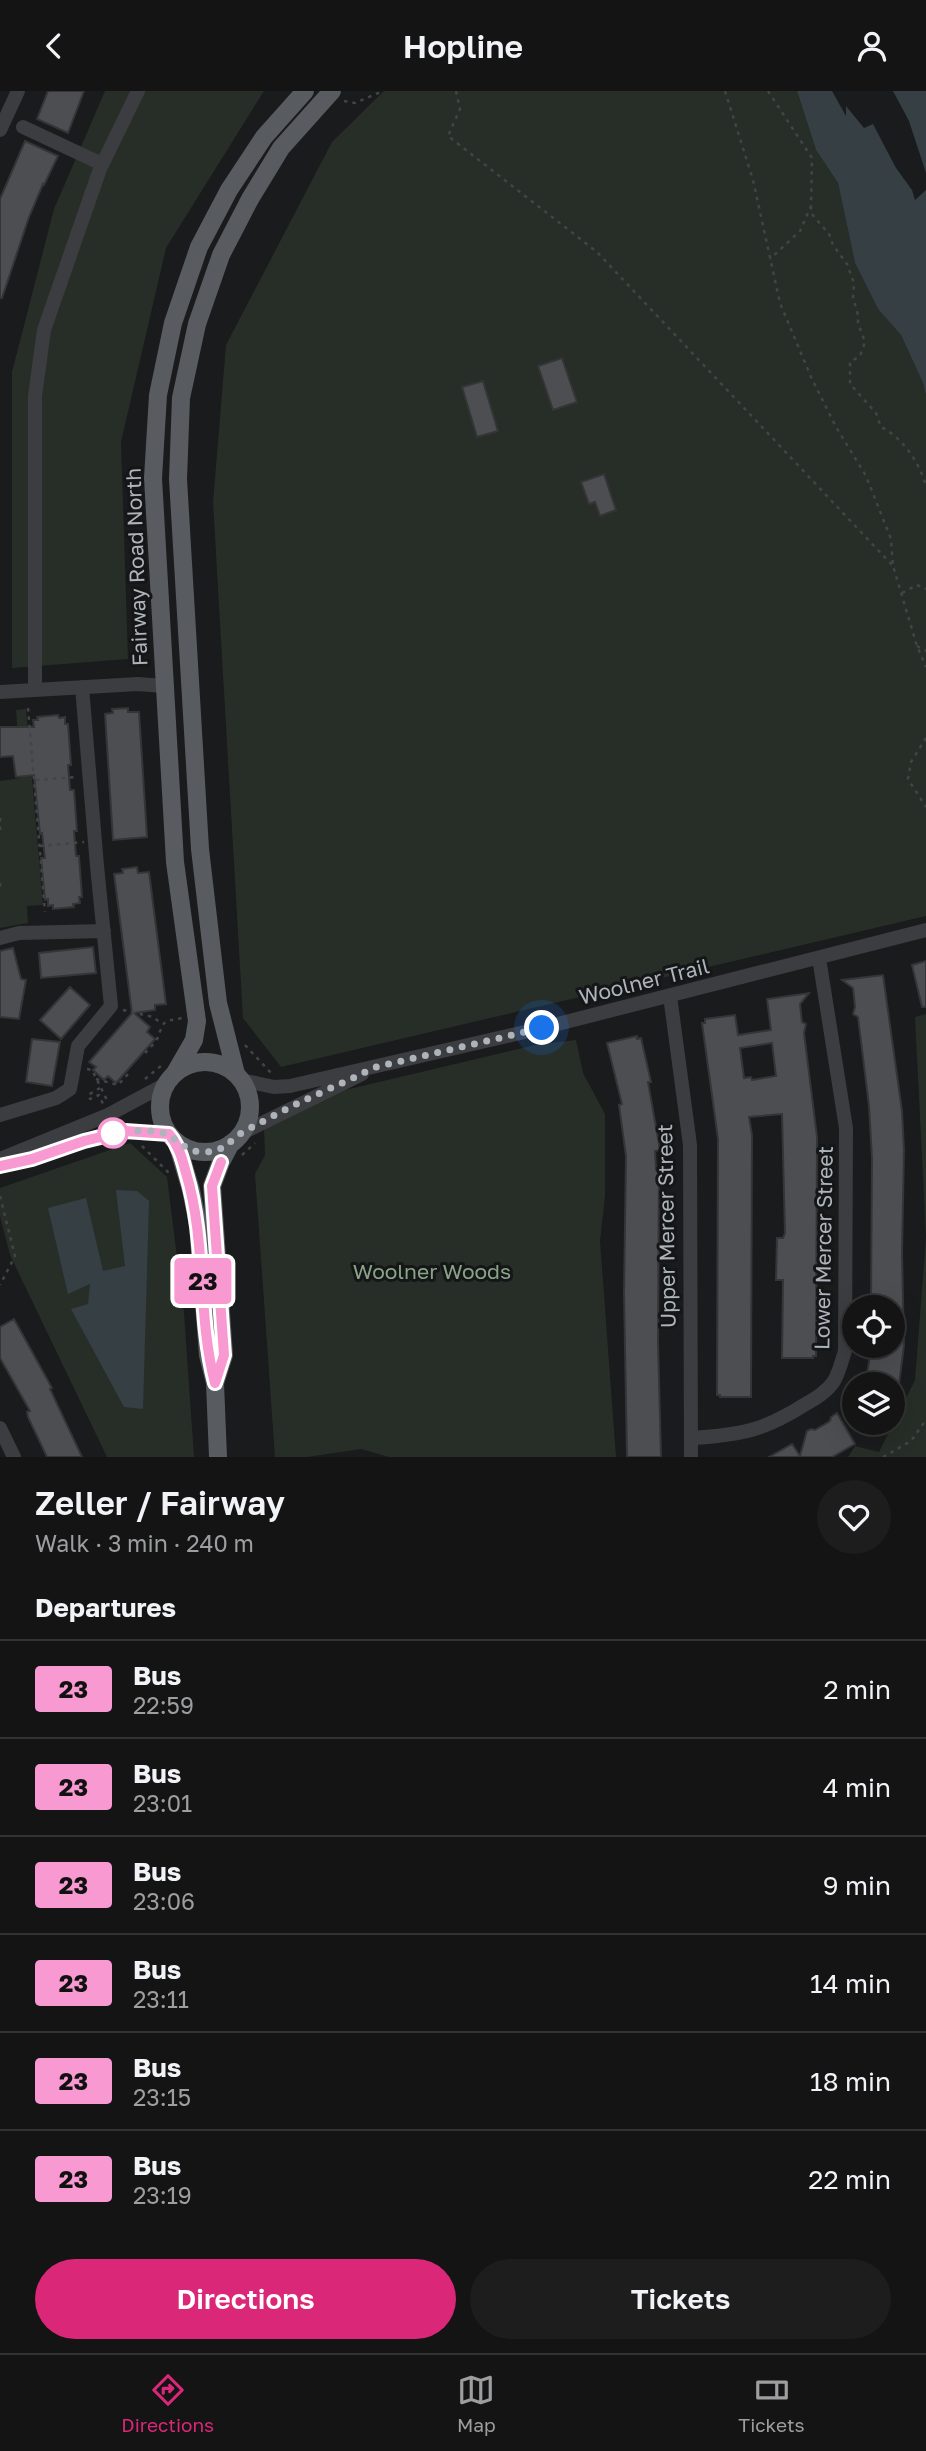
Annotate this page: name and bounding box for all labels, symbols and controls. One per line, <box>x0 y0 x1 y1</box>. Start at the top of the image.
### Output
icon: back <box>35 27 73 65</box>
text: Hopline <box>403 27 523 65</box>
icon: person <box>853 27 891 65</box>
street label: Fairway Road North <box>120 467 152 667</box>
street label: Woolner Trail <box>576 952 712 1010</box>
your location <box>524 1010 559 1045</box>
unlabelled marker <box>98 1118 128 1148</box>
street label: Upper Mercer Street <box>651 1124 681 1328</box>
street label: Lower Mercer Street <box>808 1146 838 1350</box>
line badge: 23 <box>172 1258 234 1304</box>
park label: Woolner Woods <box>353 1258 511 1284</box>
text: 23 <box>188 1266 218 1295</box>
map controls <box>842 1295 905 1435</box>
button: locate <box>842 1295 905 1358</box>
button: layers <box>842 1372 905 1435</box>
button: heart <box>817 1480 891 1554</box>
text: Zeller / Fairway <box>35 1483 285 1522</box>
text: Walk · 3 min · 240 m <box>35 1529 254 1557</box>
text: Departures <box>35 1592 176 1623</box>
text: Bus <box>133 1660 181 1691</box>
text: 23 <box>59 1674 88 1703</box>
text: 2 min <box>823 1674 891 1705</box>
text: 22:59 <box>133 1691 194 1719</box>
text: Bus <box>133 1758 181 1789</box>
text: 23 <box>59 1772 88 1801</box>
text: 4 min <box>823 1772 891 1803</box>
text: 23:01 <box>133 1789 192 1817</box>
text: Bus <box>133 1856 181 1887</box>
text: 23 <box>59 1870 88 1899</box>
text: 9 min <box>823 1870 891 1901</box>
text: 23:06 <box>133 1887 195 1915</box>
text: Bus <box>133 1954 181 1985</box>
text: 23 <box>59 1968 88 1997</box>
text: 14 min <box>810 1968 891 1999</box>
text: 23:11 <box>133 1985 189 2013</box>
text: Bus <box>133 2052 181 2083</box>
text: 23 <box>59 2066 88 2095</box>
text: 18 min <box>810 2066 891 2097</box>
text: 23:15 <box>133 2083 191 2111</box>
text: Bus <box>133 2150 181 2181</box>
text: 23 <box>59 2164 88 2193</box>
text: 22 min <box>808 2164 891 2195</box>
text: 23:19 <box>133 2181 192 2209</box>
button: Directions <box>35 2259 456 2339</box>
button: Tickets <box>470 2259 891 2339</box>
tab: Directions <box>121 2371 214 2436</box>
tab: Map <box>457 2371 496 2436</box>
tab: Tickets <box>738 2371 805 2436</box>

